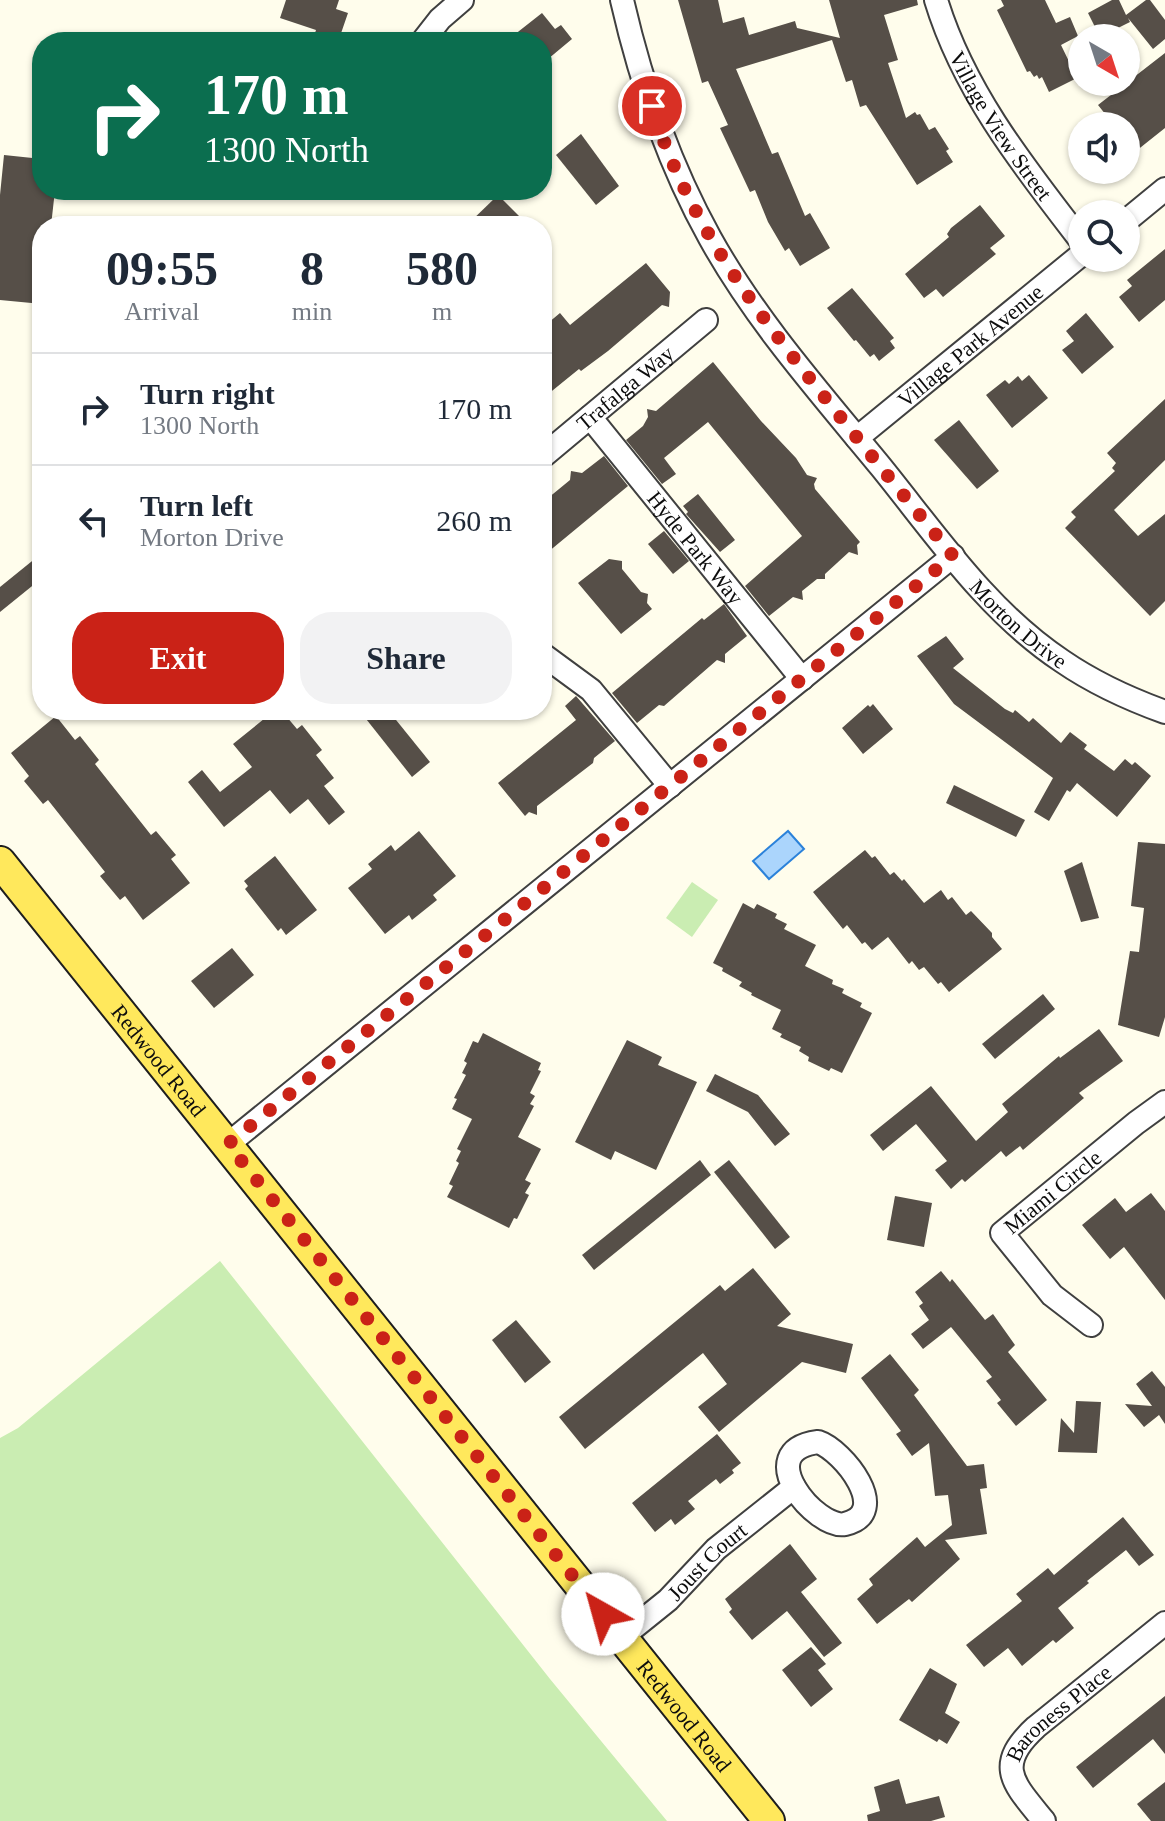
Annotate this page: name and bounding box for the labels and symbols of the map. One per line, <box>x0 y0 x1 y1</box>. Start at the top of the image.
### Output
north arrow <box>1068 24 1140 96</box>
street label: Village View Street <box>945 47 1058 205</box>
pin <box>618 72 686 140</box>
street label: Village Park Avenue <box>892 279 1048 412</box>
street label: Trafalga Way <box>571 340 678 435</box>
street label: Hyde Park Way <box>642 486 749 609</box>
street label: Morton Drive <box>965 574 1072 673</box>
street label: Redwood Road <box>107 999 211 1121</box>
street label: Miami Circle <box>999 1145 1106 1239</box>
street label: Joust Court <box>662 1517 751 1605</box>
position arrow <box>561 1572 645 1656</box>
street label: Redwood Road <box>632 1655 737 1776</box>
street label: Baroness Place <box>1000 1659 1116 1765</box>

